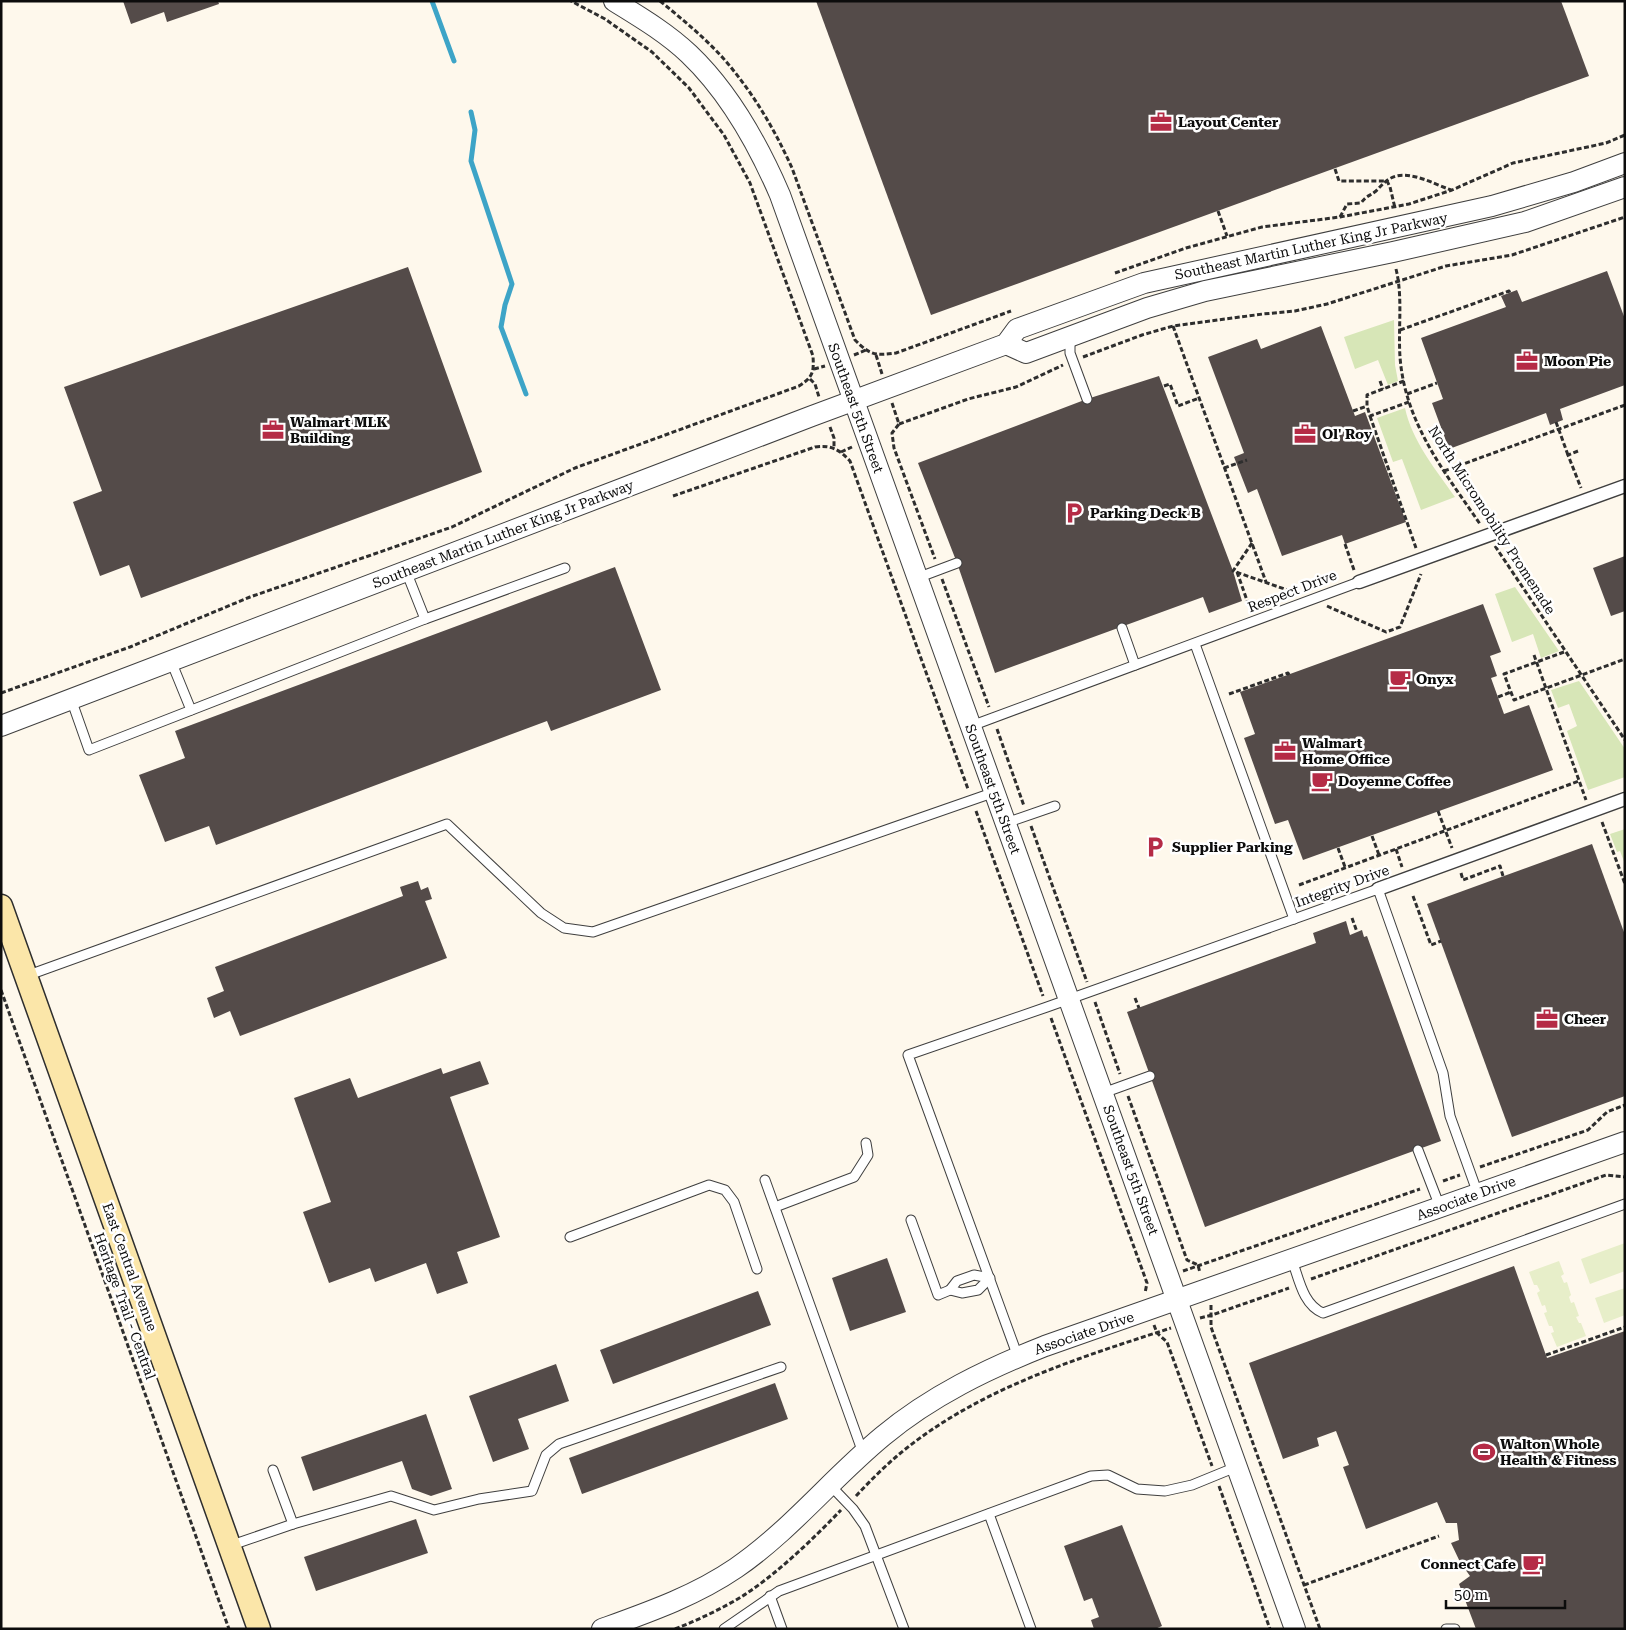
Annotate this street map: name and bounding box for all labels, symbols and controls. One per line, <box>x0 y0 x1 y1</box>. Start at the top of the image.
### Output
office icon: Layout Center <box>1148 109 1174 135</box>
place label: Layout Center <box>1178 114 1279 130</box>
street label: Southeast Martin Luther King Jr Parkway <box>1173 209 1450 283</box>
street label: Southeast 5th Street <box>825 341 887 475</box>
office icon: Moon Pie <box>1514 348 1540 374</box>
place label: Moon Pie <box>1544 353 1611 369</box>
place label: Walmart MLK Building <box>290 414 387 446</box>
office icon: Walmart MLK Building <box>260 417 286 443</box>
office icon: Ol' Roy <box>1292 421 1318 447</box>
street label: North Micromobility Promenade <box>1425 423 1559 617</box>
place label: Ol' Roy <box>1322 426 1373 442</box>
street label: Southeast Martin Luther King Jr Parkway <box>370 476 637 591</box>
parking icon: Parking Deck B <box>1061 500 1087 526</box>
place label: Parking Deck B <box>1090 505 1201 521</box>
street label: Respect Drive <box>1245 567 1339 615</box>
cafe icon: Onyx <box>1387 666 1413 692</box>
place label: Onyx <box>1416 671 1454 687</box>
street label: Southeast 5th Street <box>962 722 1024 856</box>
place label: Walmart Home Office <box>1302 735 1390 767</box>
office icon: Walmart Home Office <box>1272 738 1298 764</box>
cafe icon: Doyenne Coffee <box>1309 768 1335 794</box>
place label: Doyenne Coffee <box>1338 773 1451 789</box>
parking icon: Supplier Parking <box>1142 834 1168 860</box>
place label: Supplier Parking <box>1172 839 1293 855</box>
street label: Integrity Drive <box>1293 861 1391 910</box>
office icon: Cheer <box>1534 1006 1560 1032</box>
place label: Cheer <box>1564 1011 1607 1027</box>
street label: Southeast 5th Street <box>1100 1103 1162 1237</box>
street label: Associate Drive <box>1414 1173 1518 1223</box>
street label: East Central Avenue <box>99 1201 161 1334</box>
street label: Heritage Trail - Central <box>91 1230 159 1382</box>
street label: Associate Drive <box>1032 1308 1136 1358</box>
place label: Walton Whole Health & Fitness <box>1500 1436 1616 1468</box>
sports icon: Walton Whole Health & Fitness <box>1471 1439 1497 1465</box>
cafe icon: Connect Cafe <box>1520 1551 1546 1577</box>
place label: Connect Cafe <box>1421 1556 1516 1572</box>
scale bar <box>1446 1578 1565 1610</box>
text: 50 m <box>1454 1586 1489 1604</box>

